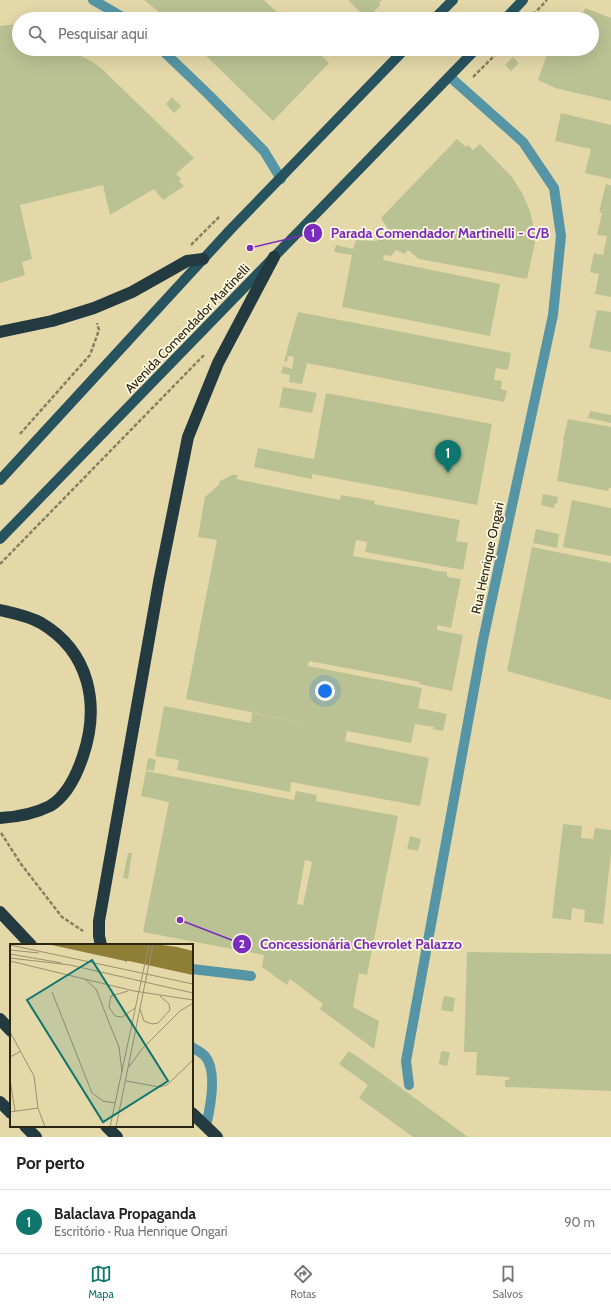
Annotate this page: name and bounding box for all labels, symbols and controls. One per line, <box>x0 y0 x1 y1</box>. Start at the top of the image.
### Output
search box <box>12 12 599 56</box>
icon: search <box>26 23 48 45</box>
text: Pesquisar aqui <box>58 25 148 43</box>
callout: Parada Comendador Martinelli - C/B <box>303 220 557 246</box>
text: Parada Comendador Martinelli - C/B <box>331 224 549 242</box>
text: 1 <box>311 225 315 240</box>
street label: Avenida Comendador Martinelli <box>121 260 253 396</box>
pin: 1 <box>435 440 461 473</box>
street label: Rua Henrique Ongari <box>467 501 507 615</box>
your location <box>315 681 335 701</box>
callout: Concessionária Chevrolet Palazzo <box>232 931 470 957</box>
text: Concessionária Chevrolet Palazzo <box>260 935 462 953</box>
text: 2 <box>239 936 245 951</box>
inset map <box>10 944 193 1127</box>
text: Por perto <box>16 1153 85 1173</box>
text: Balaclava Propaganda <box>54 1205 196 1223</box>
text: 1 <box>27 1214 31 1230</box>
text: 90 m <box>564 1214 595 1230</box>
text: Escritório · Rua Henrique Ongari <box>54 1223 228 1239</box>
tab: Mapa <box>88 1263 114 1301</box>
tab: Rotas <box>290 1263 316 1301</box>
tab: Salvos <box>493 1263 523 1301</box>

